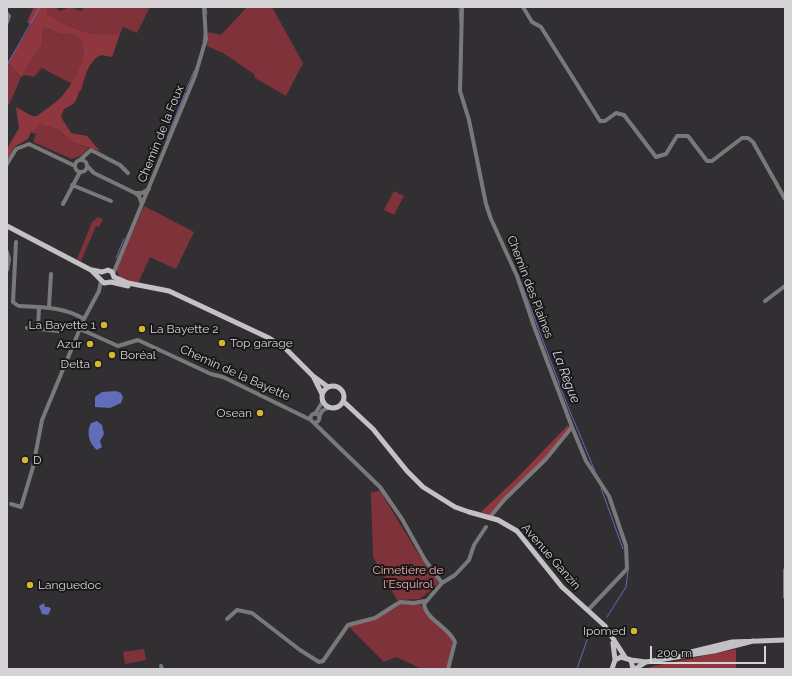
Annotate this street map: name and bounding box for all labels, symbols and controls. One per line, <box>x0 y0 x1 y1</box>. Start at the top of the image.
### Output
street label: Chemin de la Foux <box>135 83 187 185</box>
street label: Chemin des Plaines <box>504 234 556 340</box>
place label: La Bayette 1 <box>29 318 96 332</box>
marker: La Bayette 1 <box>99 320 109 330</box>
place label: La Bayette 2 <box>150 322 218 336</box>
marker: La Bayette 2 <box>137 324 147 334</box>
place label: Top garage <box>230 336 293 350</box>
place label: Azur <box>57 337 82 351</box>
marker: Top garage <box>217 338 227 348</box>
marker: Azur <box>85 339 95 349</box>
street label: Chemin de la Bayette <box>178 342 292 404</box>
place label: Boréal <box>120 348 156 362</box>
water label: La Règue <box>549 349 583 405</box>
marker: Boréal <box>107 350 117 360</box>
place label: Delta <box>61 357 90 371</box>
marker: Delta <box>93 359 103 369</box>
place label: Osean <box>217 406 252 420</box>
marker: Osean <box>255 408 265 418</box>
place label: D <box>33 453 42 467</box>
marker: D <box>20 455 30 465</box>
street label: Avenue Ganzin <box>518 521 584 593</box>
park label: Cimetière de l'Esquirol <box>372 563 444 591</box>
place label: Languedoc <box>38 578 101 592</box>
marker: Languedoc <box>25 580 35 590</box>
place label: Ipomed <box>583 624 626 638</box>
marker: Ipomed <box>629 626 639 636</box>
scale bar <box>652 638 768 664</box>
text: 200 m <box>657 646 692 660</box>

